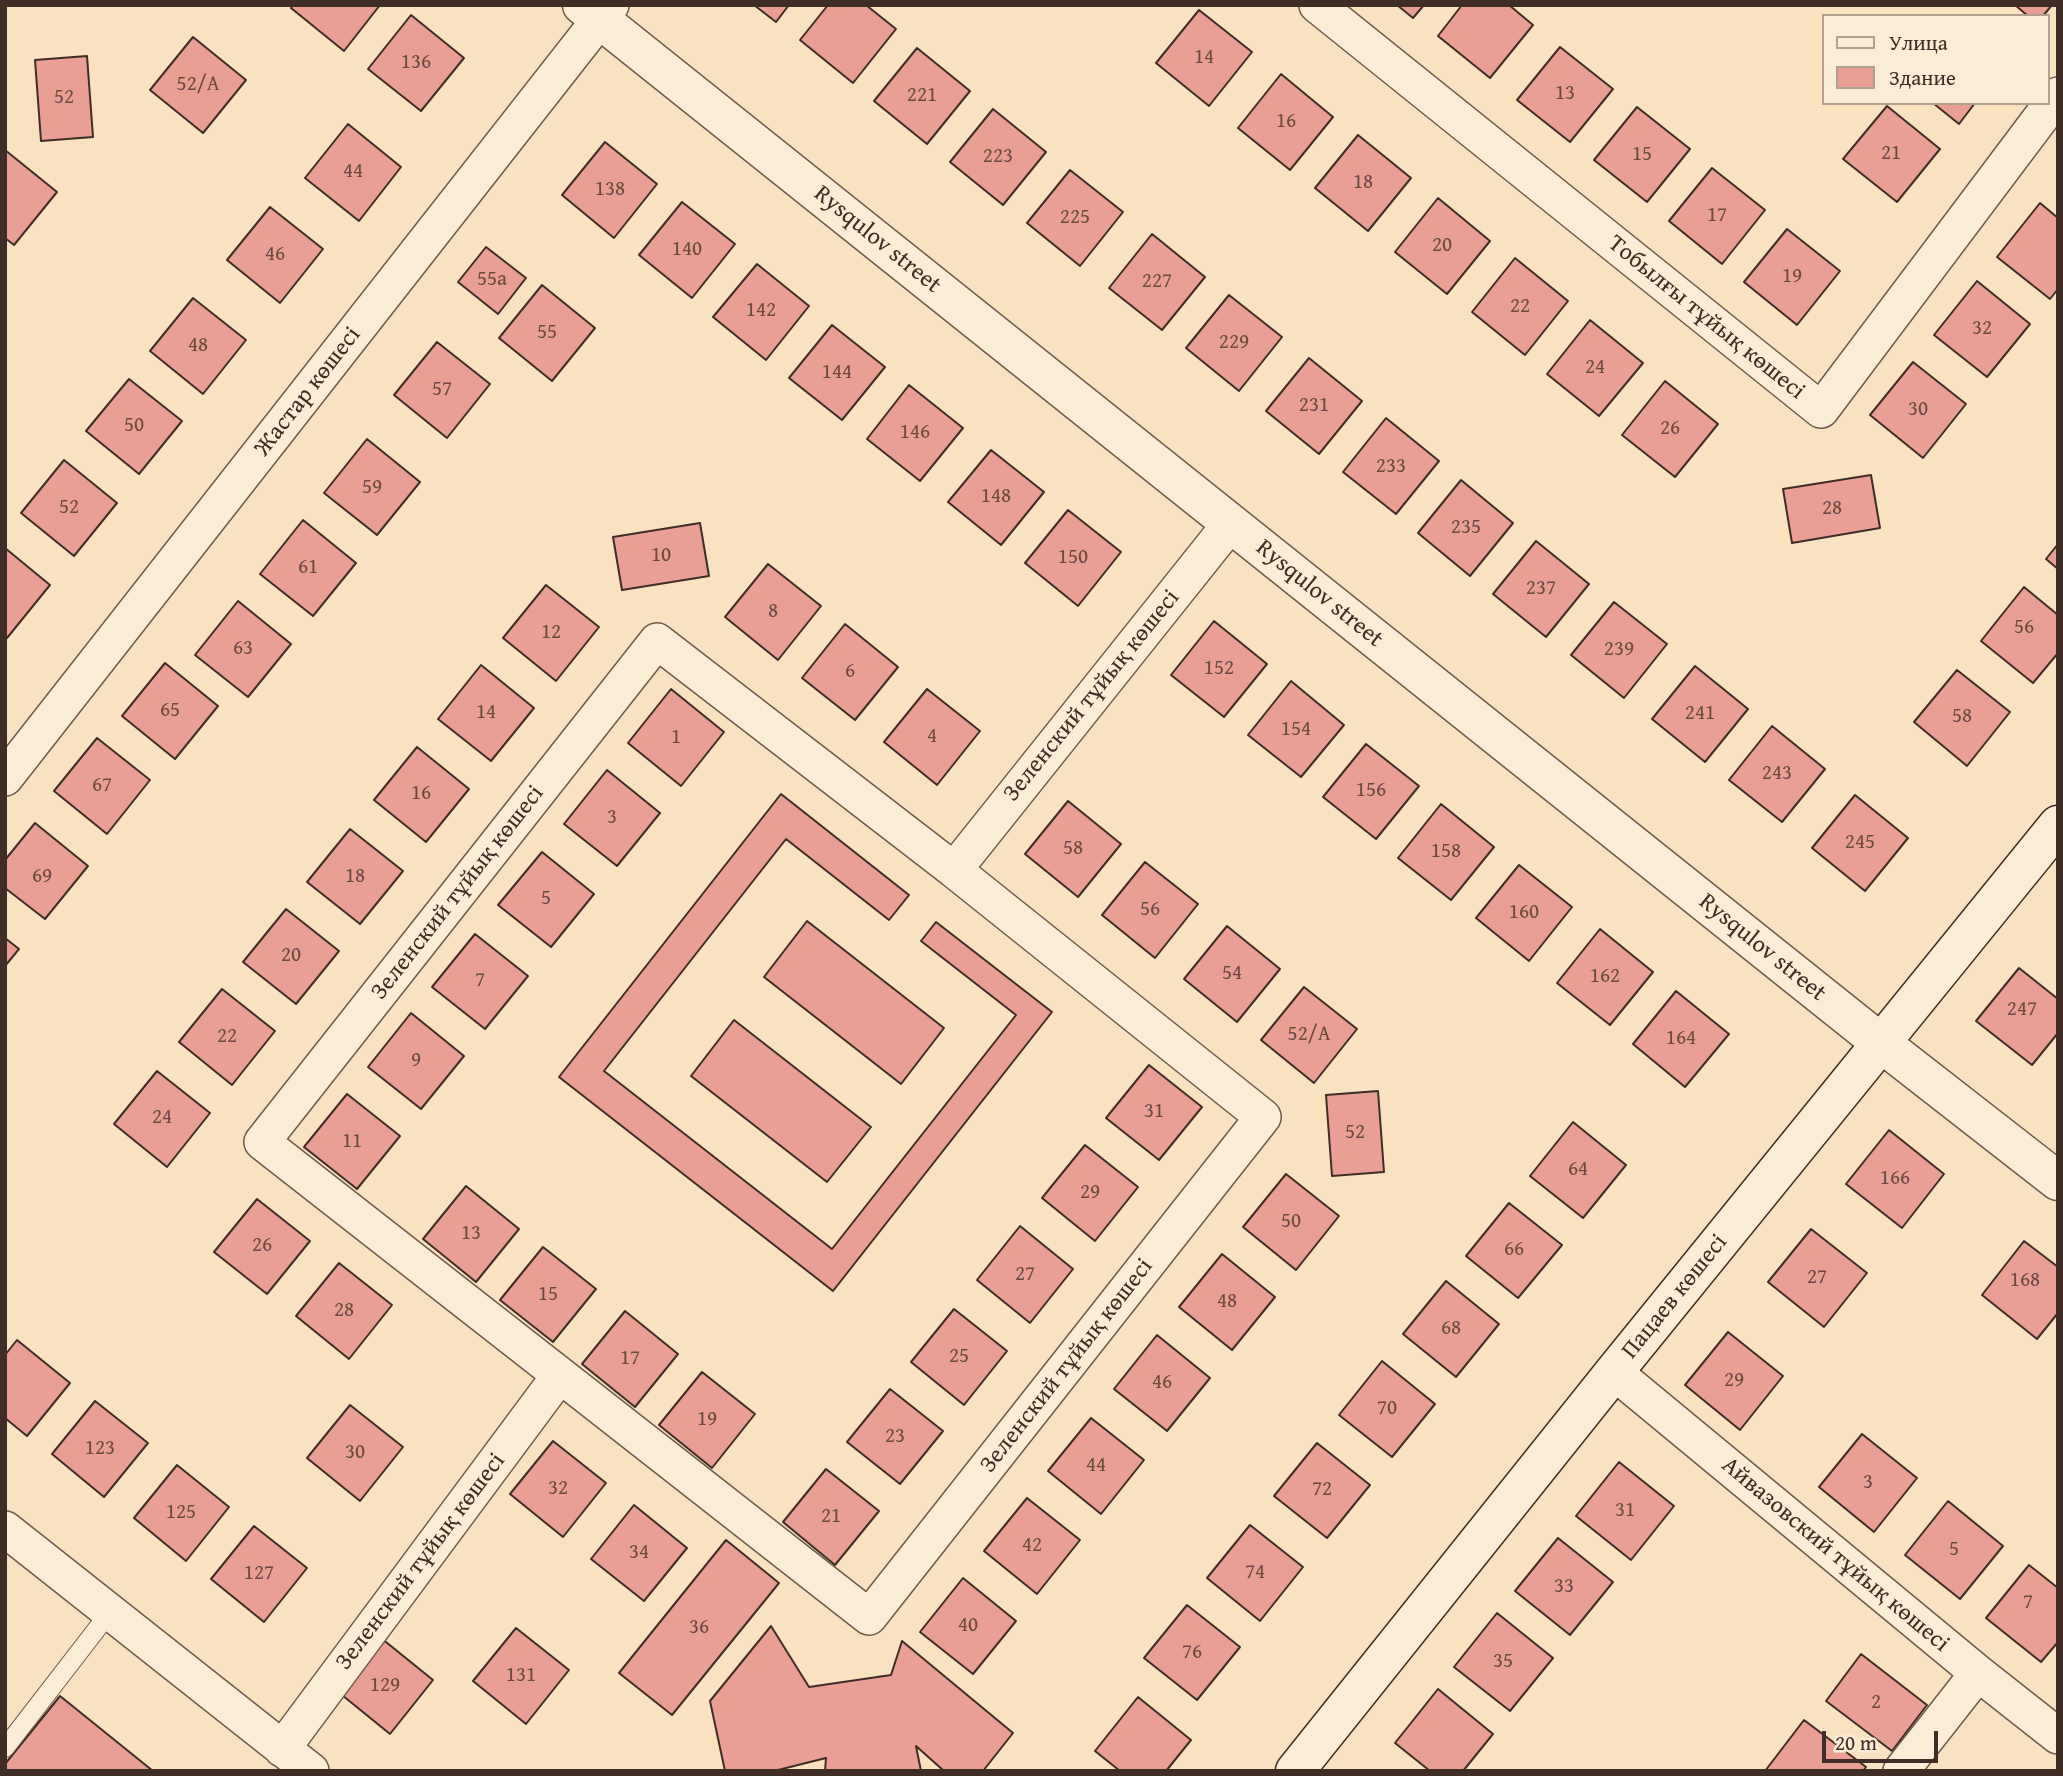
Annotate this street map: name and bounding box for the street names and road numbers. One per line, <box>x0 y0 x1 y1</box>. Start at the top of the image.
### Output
street label: Rysqulov street <box>808 180 946 300</box>
street label: Тобылғы тұйық көшесі <box>1602 230 1810 406</box>
street label: Жастар көшесі <box>249 322 367 462</box>
street label: Rysqulov street <box>1250 534 1388 654</box>
street label: Зеленский тұйық көшесі <box>998 584 1186 808</box>
street label: Зеленский тұйық көшесі <box>365 780 551 1006</box>
street label: Rysqulov street <box>1693 888 1831 1008</box>
street label: Пацаев көшесі <box>1616 1229 1734 1365</box>
street label: Зеленский тұйық көшесі <box>974 1253 1160 1479</box>
street label: Зеленский тұйық көшесі <box>330 1448 512 1676</box>
street label: Айвазовский тұйық көшесі <box>1715 1451 1955 1659</box>

